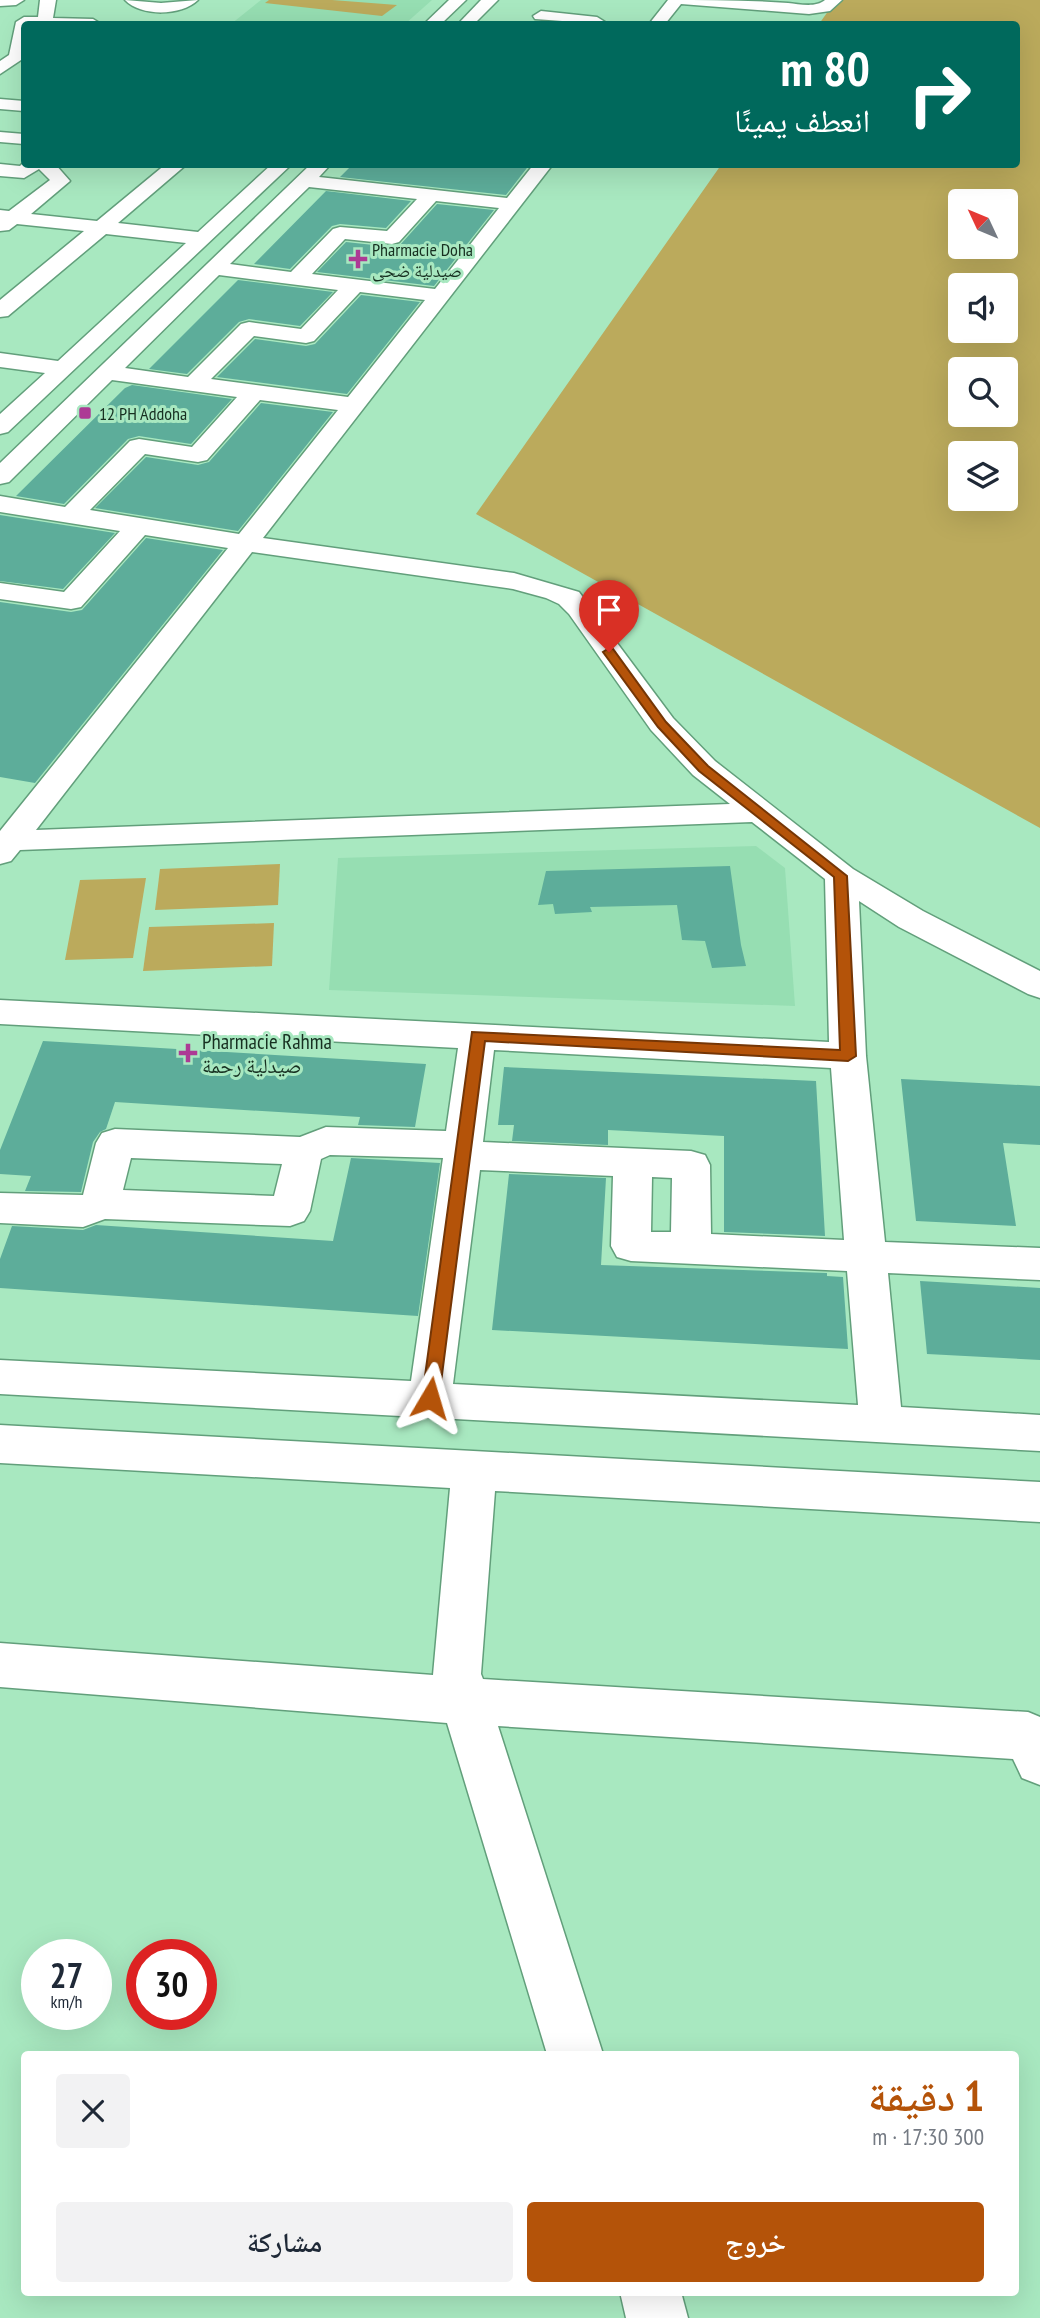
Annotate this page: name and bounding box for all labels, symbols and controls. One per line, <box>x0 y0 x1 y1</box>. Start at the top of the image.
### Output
text: 80 m <box>781 36 870 100</box>
icon: right <box>894 49 985 140</box>
text: انعطف يمينًا <box>734 99 870 141</box>
north arrow <box>948 189 1018 259</box>
map controls <box>948 189 1018 511</box>
place label: Pharmacie Doha صيدلية ضحى <box>372 238 473 282</box>
marker: Pharmacie Doha صيدلية ضحى <box>350 251 366 267</box>
button: sound <box>948 273 1018 343</box>
button: search <box>948 357 1018 427</box>
place label: 12 PH Addoha <box>99 402 187 425</box>
marker: 12 PH Addoha <box>77 405 93 421</box>
button: layers <box>948 441 1018 511</box>
pin <box>579 580 639 652</box>
icon: arrive <box>590 591 628 629</box>
place label: Pharmacie Rahma صيدلية رحمة <box>202 1028 332 1079</box>
marker: Pharmacie Rahma صيدلية رحمة <box>180 1045 196 1061</box>
position arrow <box>393 1361 467 1435</box>
speed limit sign: 30 <box>126 1939 217 2030</box>
text: 27 <box>50 1952 83 1998</box>
text: km/h <box>51 1990 82 2013</box>
text: 1 دقيقة <box>868 2068 984 2123</box>
button: close <box>56 2074 130 2148</box>
text: 300 m · 17:30 <box>872 2122 984 2151</box>
button: مشاركة <box>56 2202 513 2282</box>
button: خروج <box>527 2202 984 2282</box>

